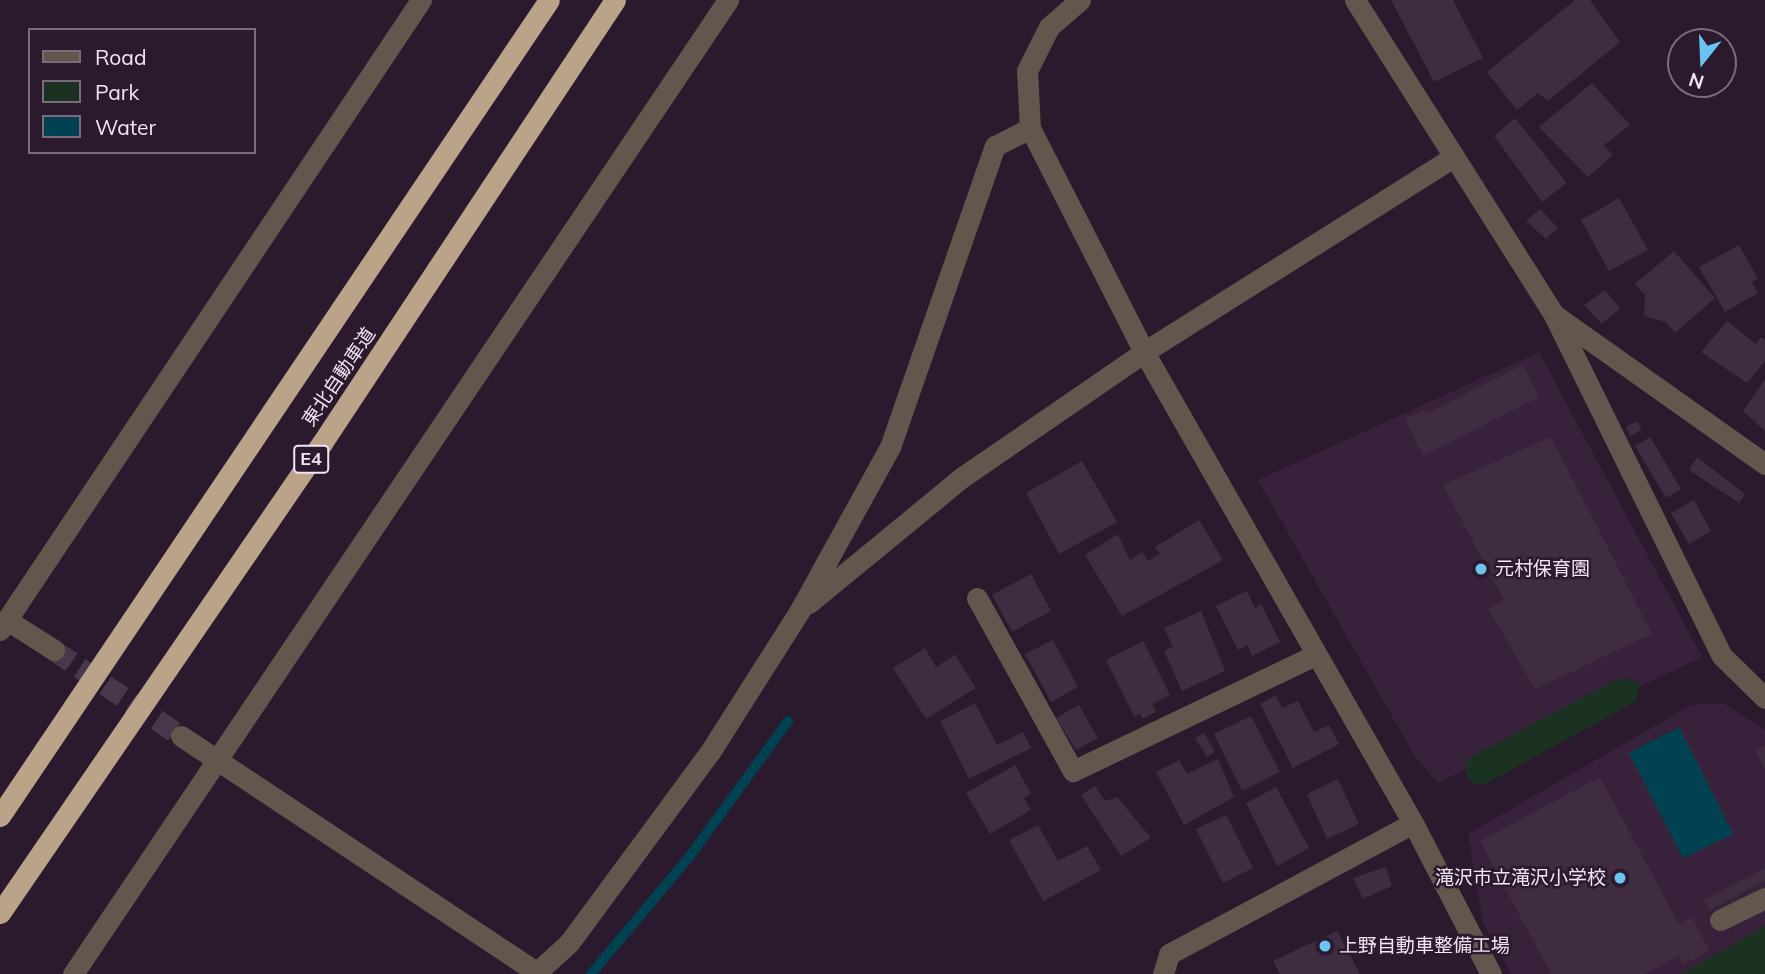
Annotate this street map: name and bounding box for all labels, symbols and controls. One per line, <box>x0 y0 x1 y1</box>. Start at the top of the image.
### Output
legend <box>28 28 256 154</box>
north arrow <box>1667 28 1737 98</box>
text: Road <box>95 44 146 70</box>
text: N <box>1686 67 1707 95</box>
text: Park <box>95 79 139 105</box>
text: Water <box>95 114 156 140</box>
street label: 東北自動車道 <box>298 323 380 431</box>
road number: E4 <box>292 444 330 474</box>
place label: 元村保育園 <box>1495 558 1590 580</box>
marker: 元村保育園 <box>1473 561 1489 577</box>
place label: 滝沢市立滝沢小学校 <box>1435 867 1606 889</box>
marker: 滝沢市立滝沢小学校 <box>1612 870 1628 886</box>
place label: 上野自動車整備工場 <box>1339 935 1510 957</box>
marker: 上野自動車整備工場 <box>1317 938 1333 954</box>

